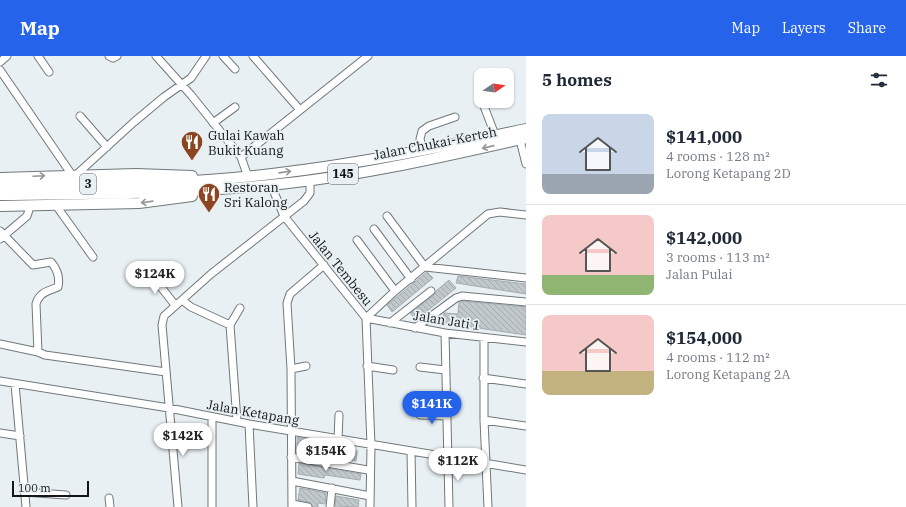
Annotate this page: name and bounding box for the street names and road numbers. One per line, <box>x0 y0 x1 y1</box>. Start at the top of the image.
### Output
street label: Jalan Chukai-Kerteh <box>372 123 498 164</box>
road number: 145 <box>328 164 358 184</box>
road number: 3 <box>80 174 96 194</box>
street label: Jalan Tembesu <box>305 227 376 309</box>
street label: Jalan Jati 1 <box>412 307 482 334</box>
street label: Jalan Ketapang <box>205 396 300 429</box>

